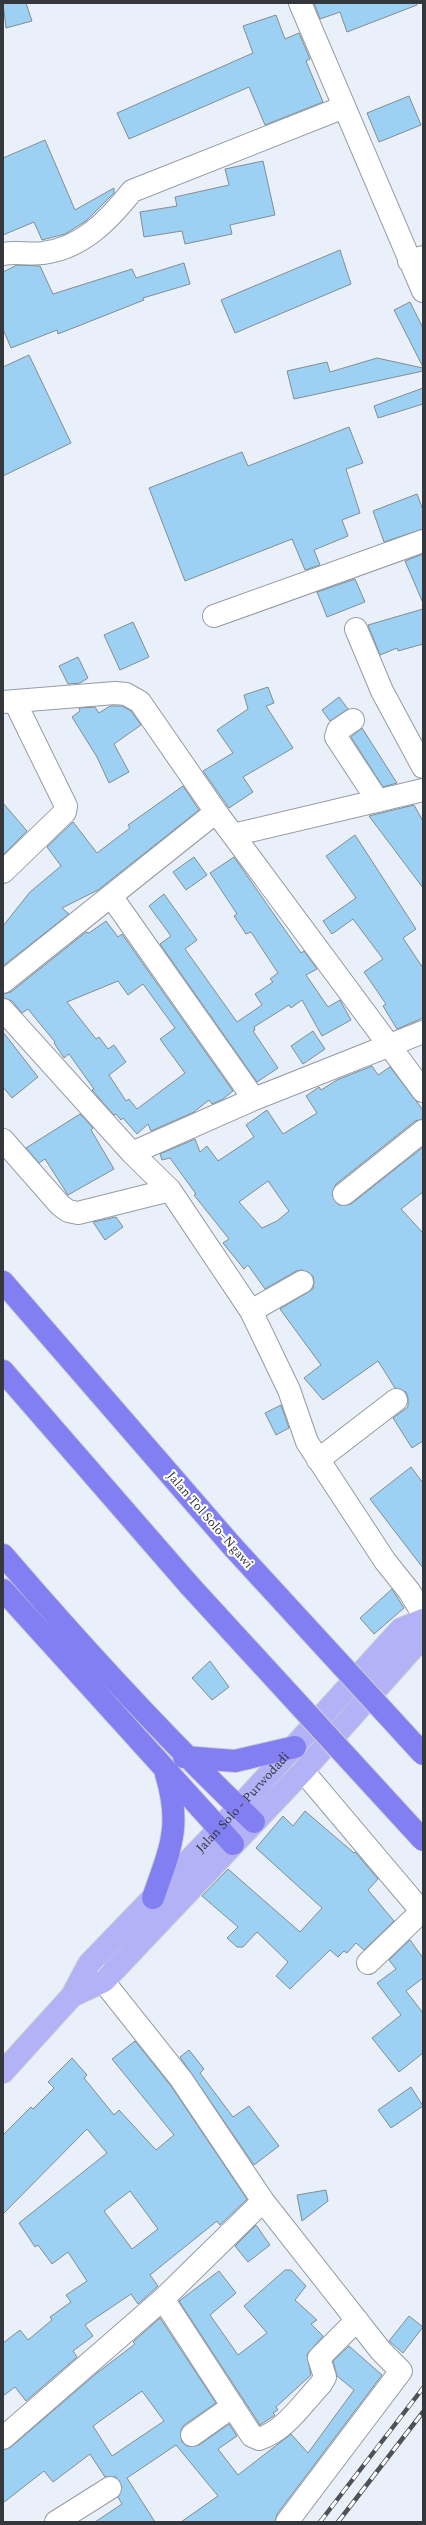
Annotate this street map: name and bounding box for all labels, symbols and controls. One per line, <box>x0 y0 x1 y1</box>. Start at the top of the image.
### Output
street label: Jalan Tol Solo–Ngawi <box>162 1467 258 1573</box>
street label: Jalan Solo - Purwodadi <box>191 1747 295 1857</box>

